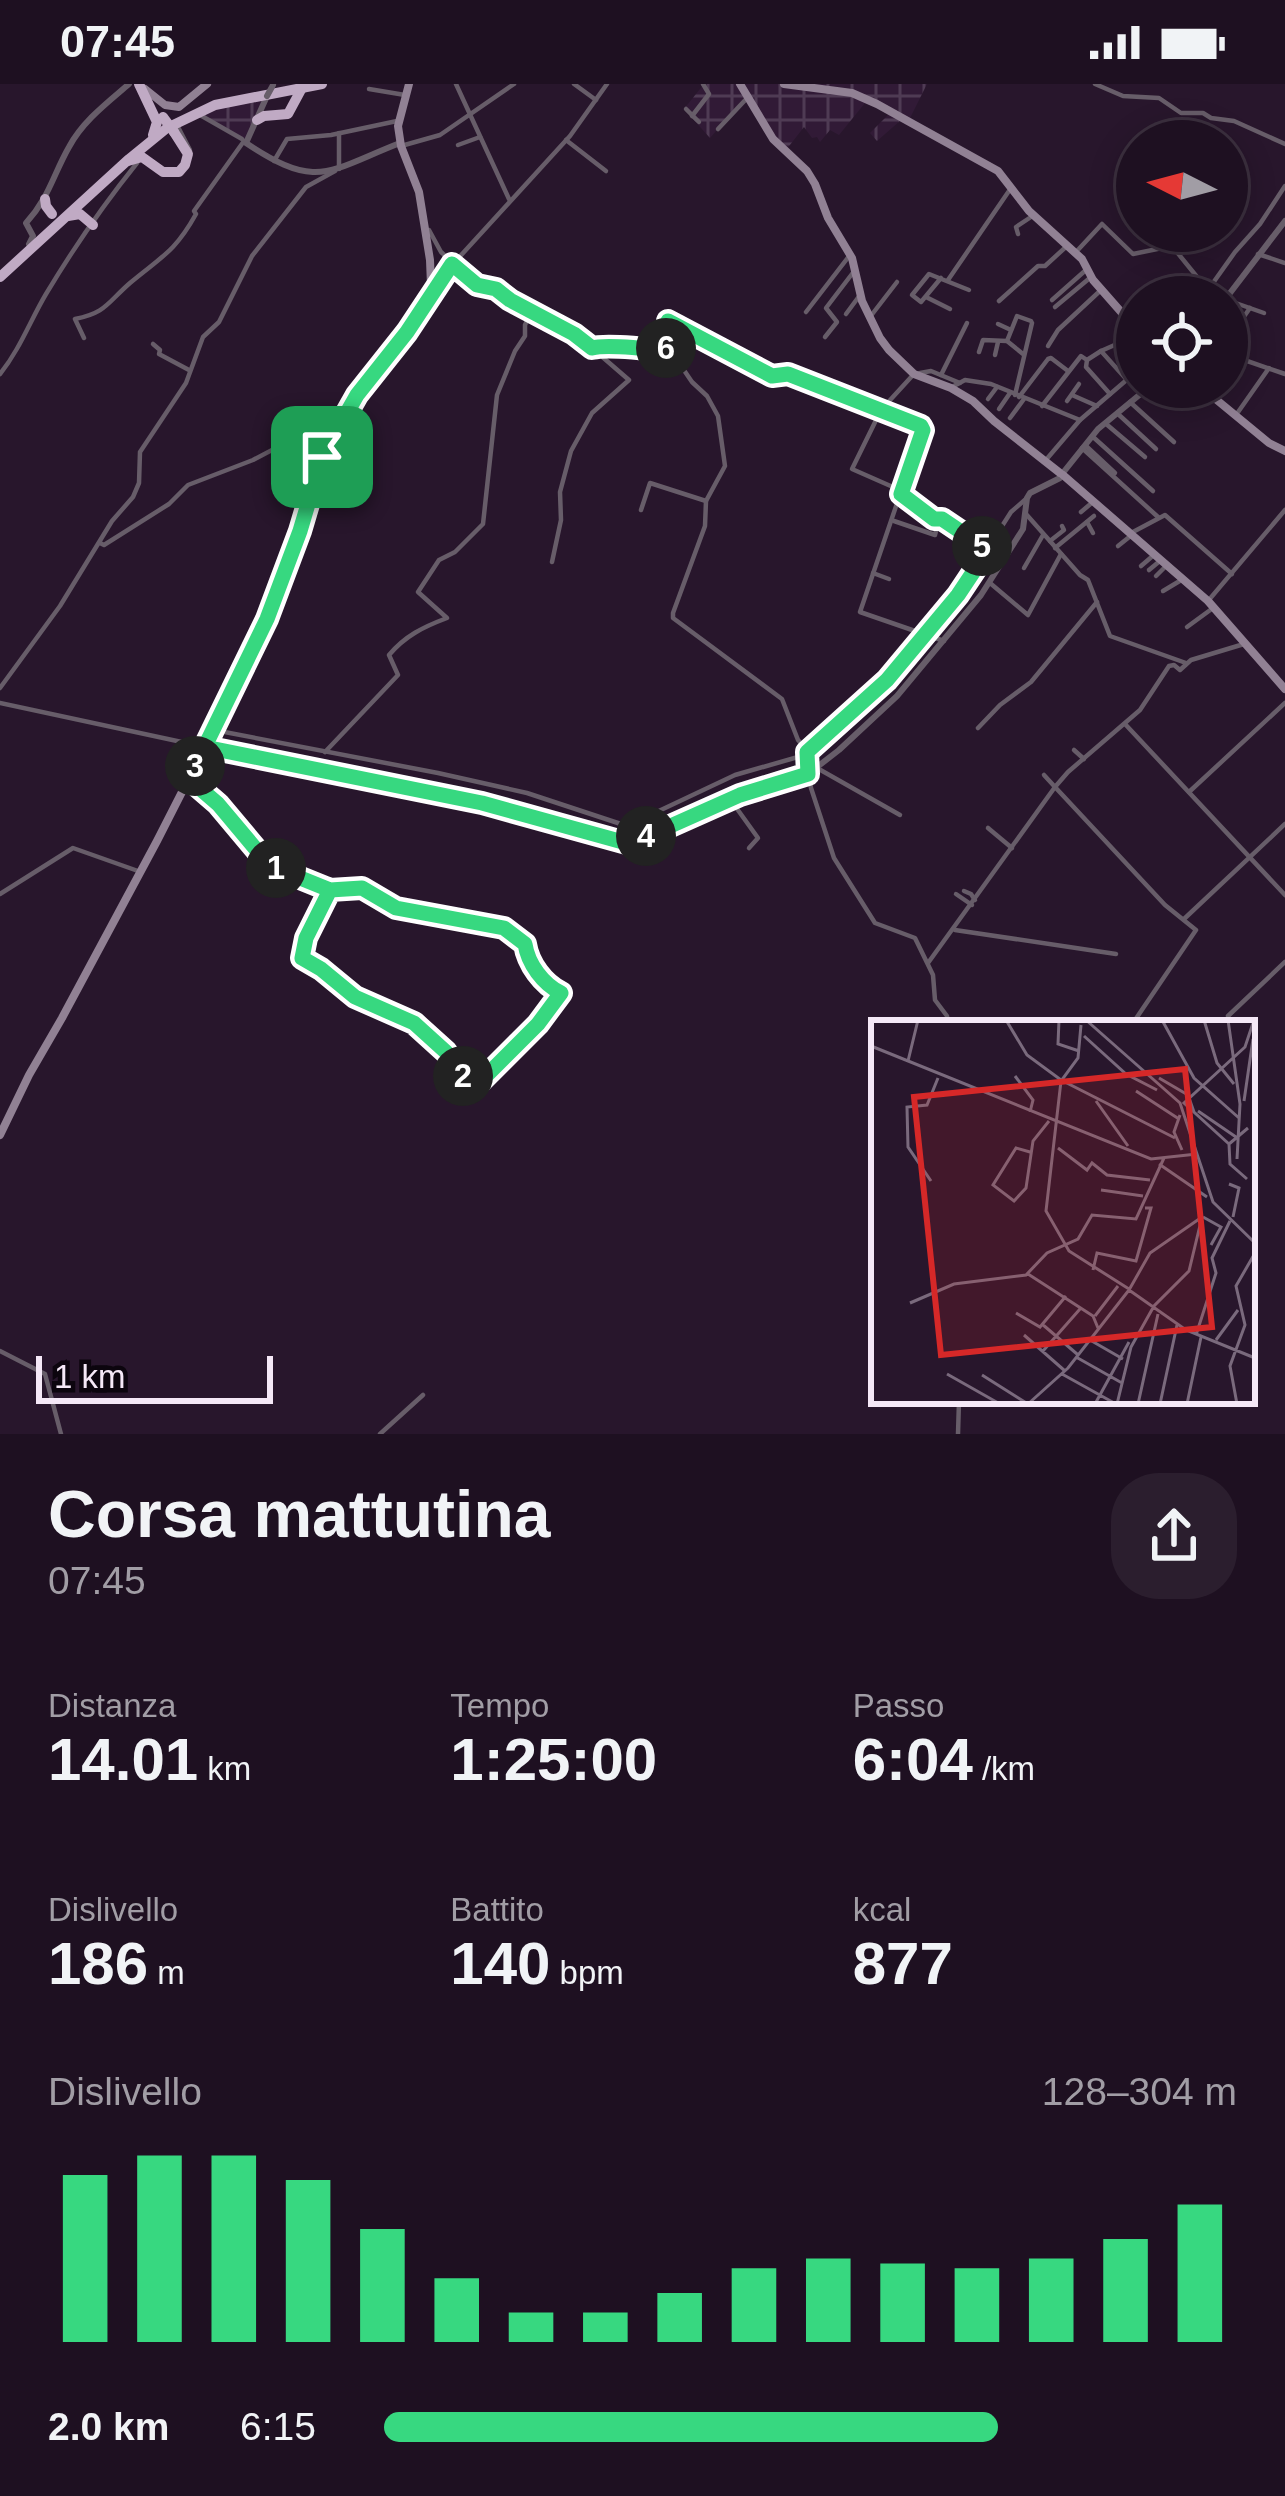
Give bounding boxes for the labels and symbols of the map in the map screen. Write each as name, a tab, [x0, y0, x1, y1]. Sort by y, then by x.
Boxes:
north arrow	[1116, 120, 1248, 252]
pin: 6	[636, 318, 696, 378]
pin	[271, 406, 373, 508]
pin: 5	[952, 516, 1012, 576]
pin: 3	[165, 736, 225, 796]
pin: 4	[616, 806, 676, 866]
pin: 1	[246, 838, 306, 898]
inset map	[871, 1020, 1255, 1404]
pin: 2	[433, 1046, 493, 1106]
scale bar	[36, 1350, 273, 1403]

